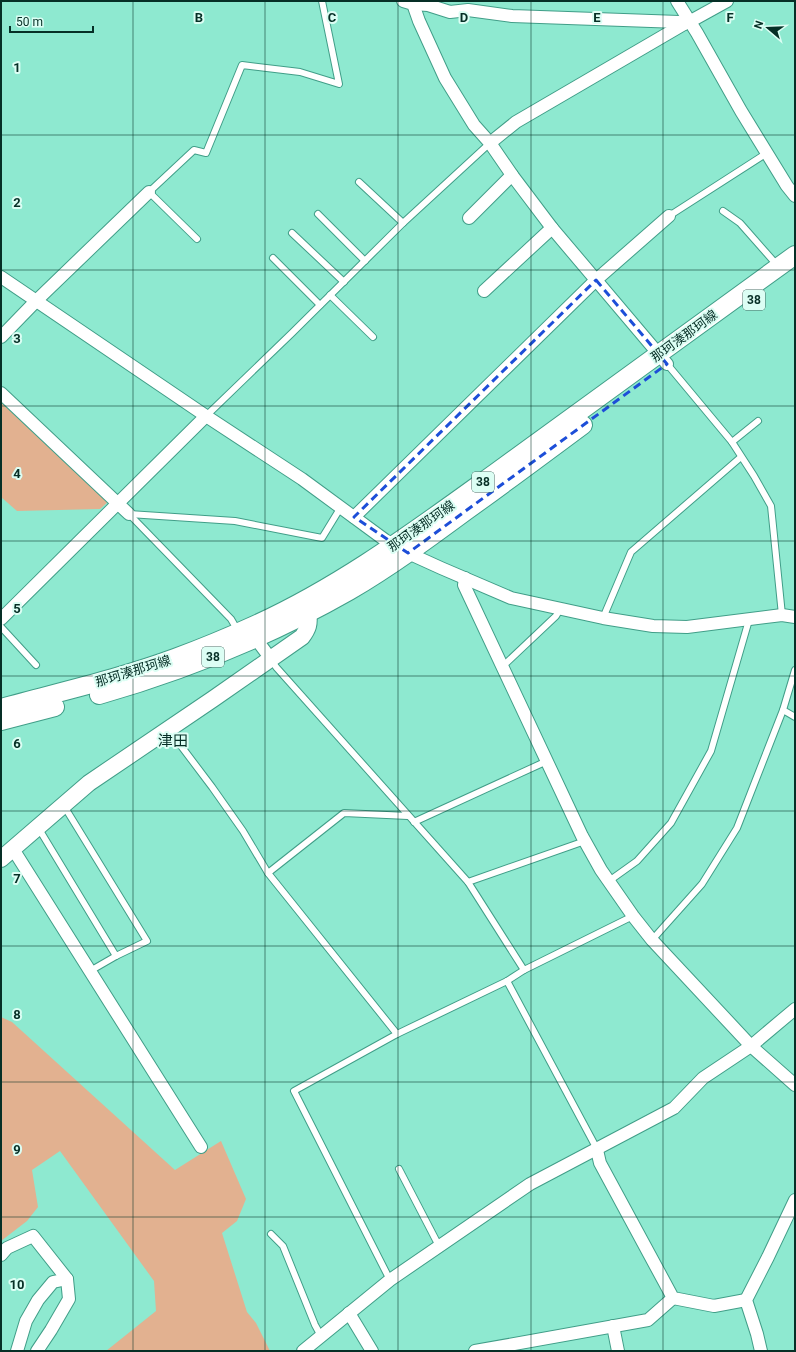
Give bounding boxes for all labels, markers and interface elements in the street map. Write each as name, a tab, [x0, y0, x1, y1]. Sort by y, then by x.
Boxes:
scale bar	[10, 8, 93, 34]
north arrow	[748, 8, 788, 48]
text: B	[195, 10, 203, 25]
text: C	[328, 10, 337, 25]
text: D	[460, 10, 468, 25]
text: E	[593, 10, 601, 25]
text: F	[726, 10, 734, 25]
text: 50 m	[16, 15, 43, 29]
text: N	[752, 19, 767, 31]
text: 1	[13, 60, 21, 75]
text: 2	[13, 195, 21, 210]
road number: 38	[743, 290, 765, 310]
street label: 那珂湊那珂線	[648, 307, 720, 365]
text: 3	[13, 331, 21, 346]
text: 4	[13, 466, 21, 481]
road number: 38	[472, 472, 494, 492]
street label: 那珂湊那珂線	[385, 497, 457, 555]
text: 5	[13, 601, 21, 616]
road number: 38	[202, 647, 224, 667]
street label: 那珂湊那珂線	[94, 652, 172, 690]
district label: 津田	[158, 732, 188, 750]
text: 6	[13, 736, 21, 751]
text: 7	[13, 871, 21, 886]
text: 8	[13, 1007, 21, 1022]
text: 9	[13, 1142, 21, 1157]
text: 10	[10, 1277, 24, 1292]

